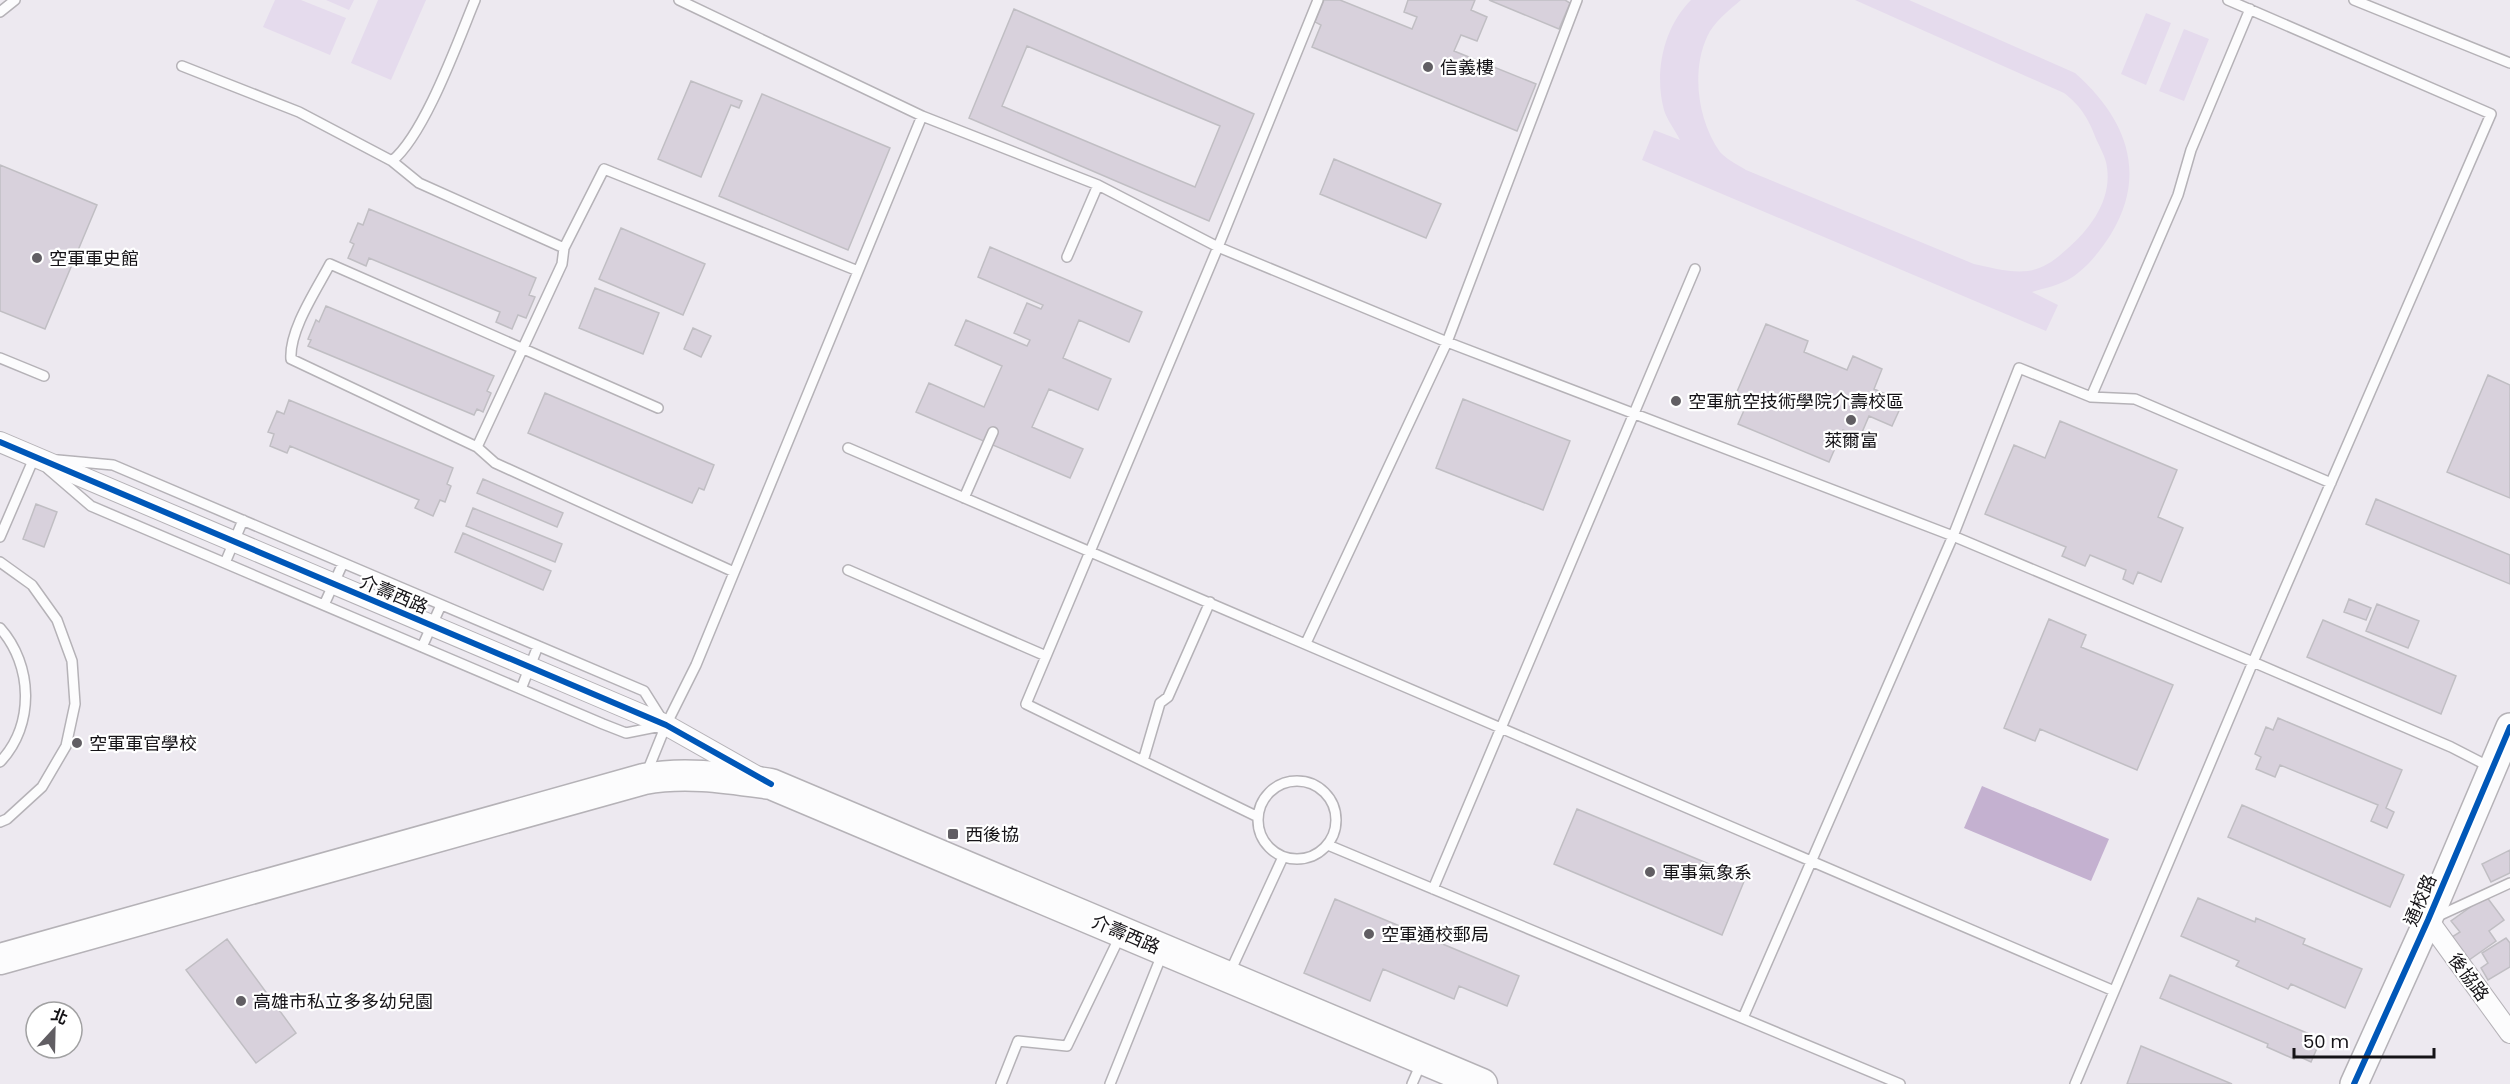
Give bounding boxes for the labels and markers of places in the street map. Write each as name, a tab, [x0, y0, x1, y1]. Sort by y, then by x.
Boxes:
place label: 信義樓	[1440, 55, 1494, 80]
marker: 信義樓	[1421, 60, 1435, 74]
place label: 空軍軍史館	[49, 246, 139, 271]
marker: 空軍軍史館	[30, 251, 44, 265]
place label: 空軍航空技術學院介壽校區	[1688, 389, 1904, 414]
marker: 空軍航空技術學院介壽校區	[1669, 394, 1683, 408]
marker: 萊爾富	[1844, 413, 1858, 427]
place label: 萊爾富	[1824, 428, 1878, 453]
place label: 空軍軍官學校	[89, 731, 197, 756]
marker: 空軍軍官學校	[70, 736, 84, 750]
place label: 西後協	[965, 822, 1019, 847]
marker: 西後協	[946, 827, 960, 841]
place label: 軍事氣象系	[1662, 860, 1752, 885]
marker: 軍事氣象系	[1643, 865, 1657, 879]
place label: 空軍通校郵局	[1381, 922, 1489, 947]
marker: 空軍通校郵局	[1362, 927, 1376, 941]
place label: 高雄市私立多多幼兒園	[253, 989, 433, 1014]
marker: 高雄市私立多多幼兒園	[234, 994, 248, 1008]

